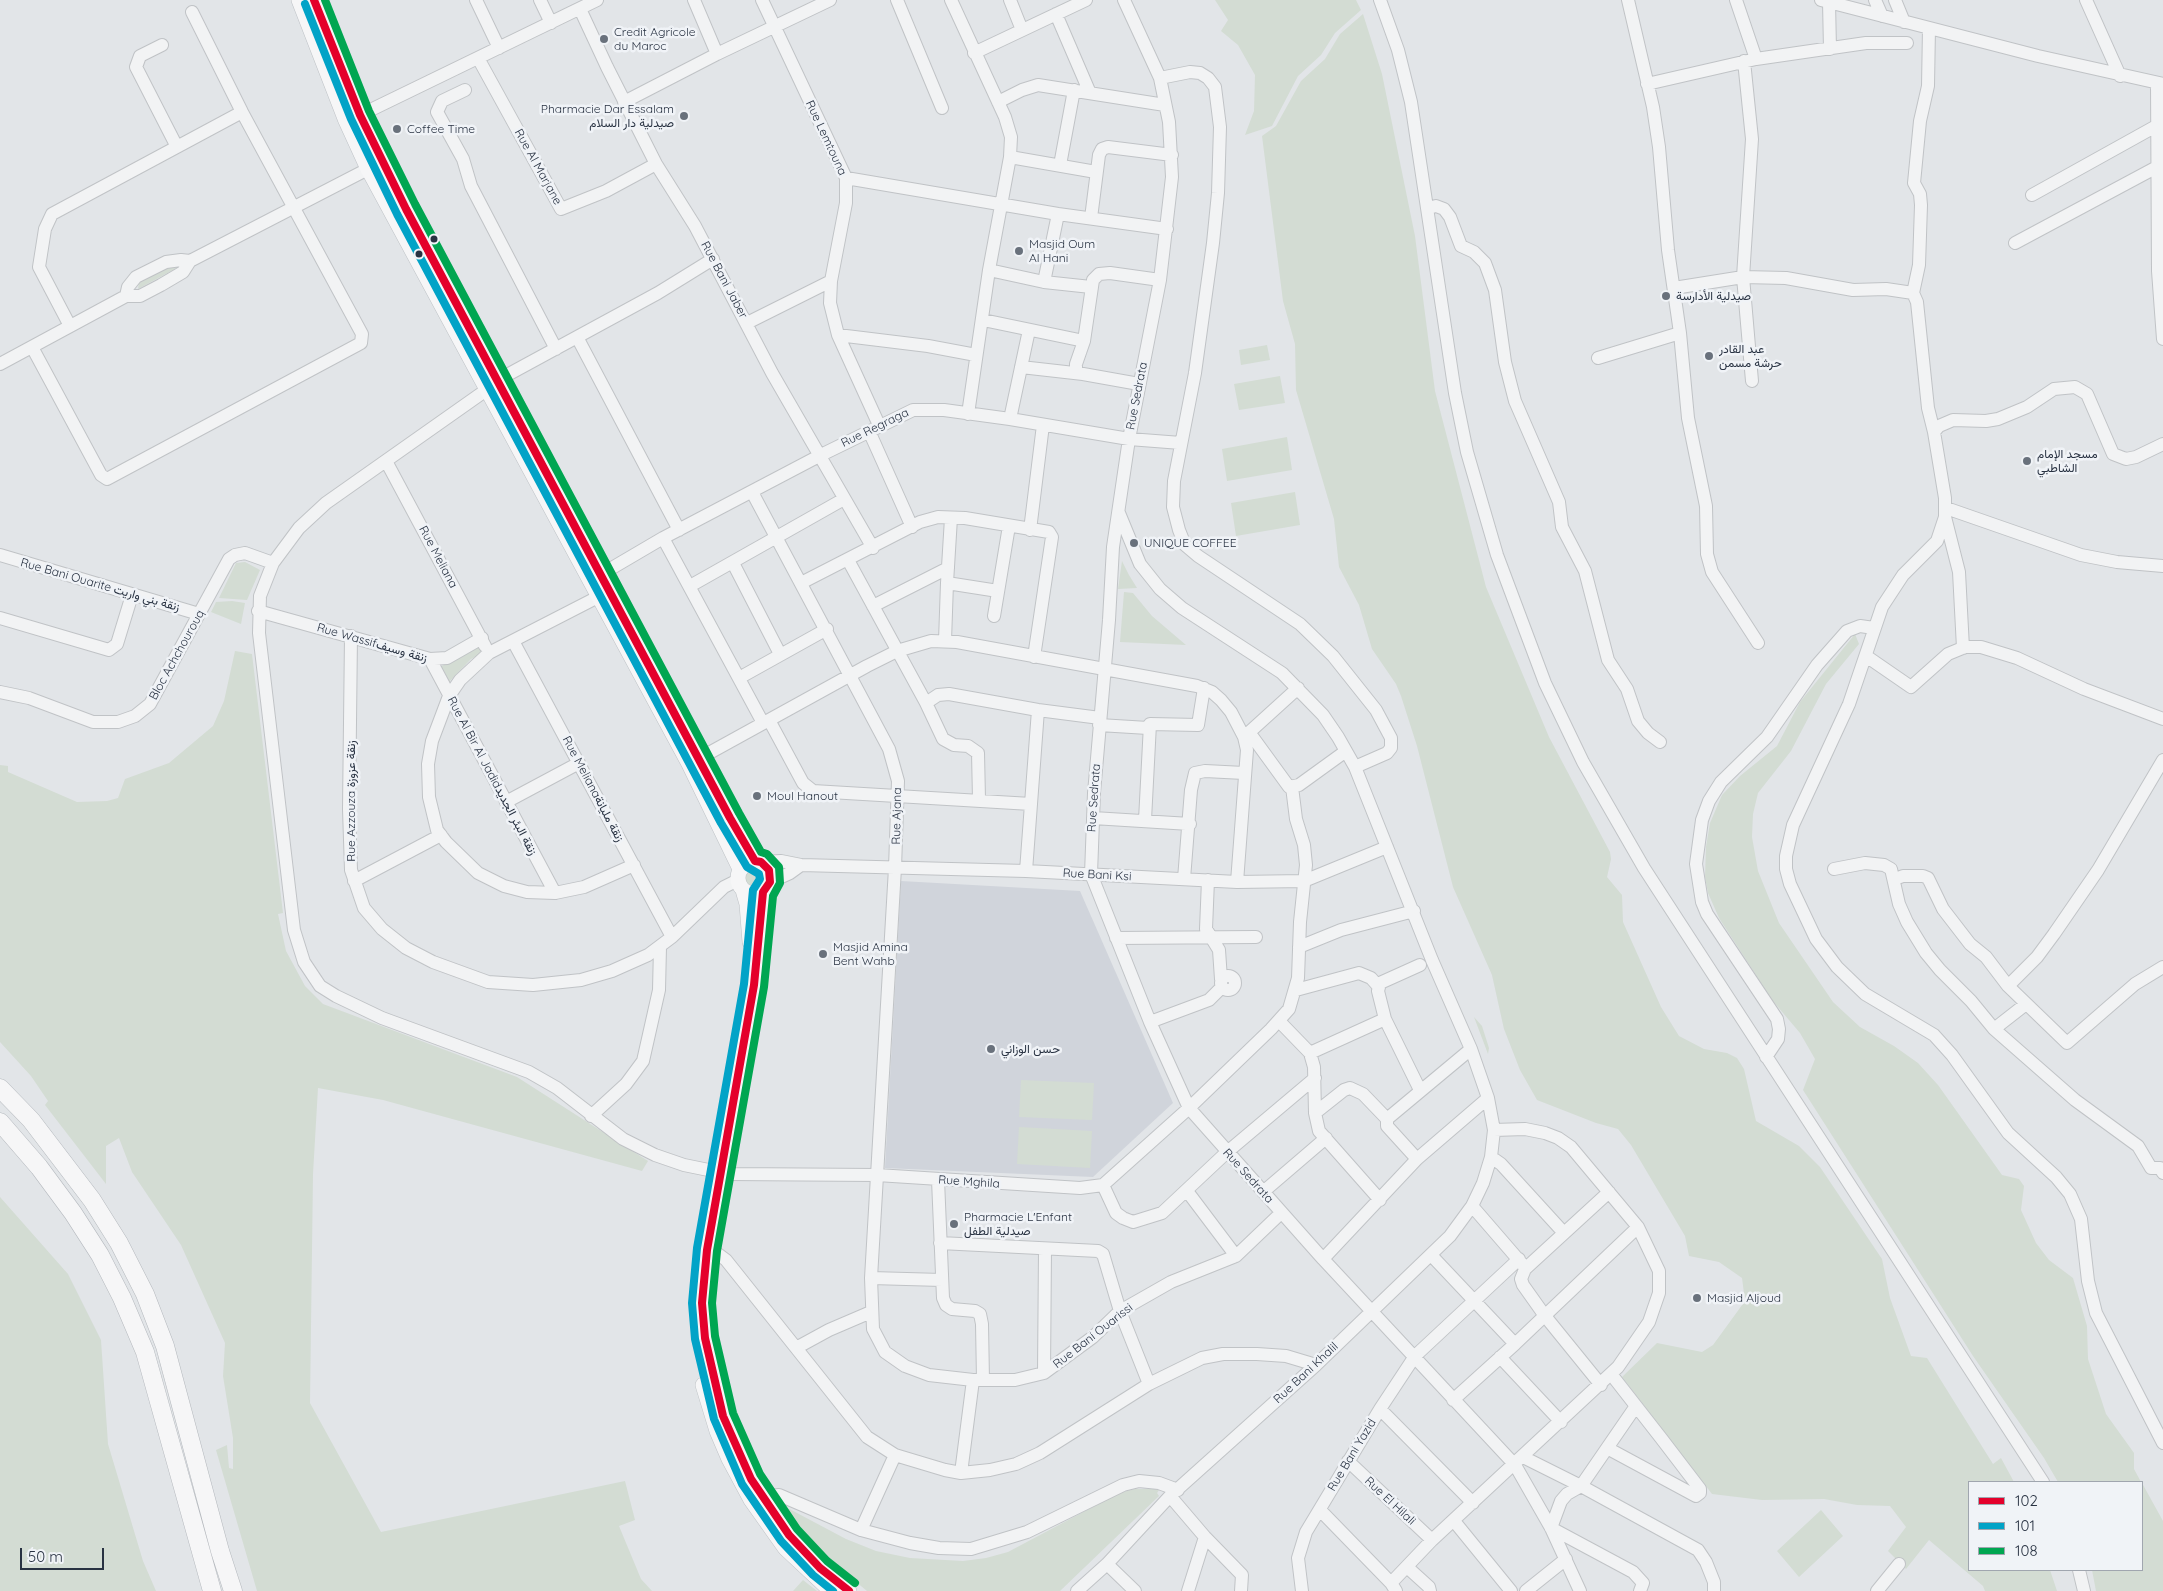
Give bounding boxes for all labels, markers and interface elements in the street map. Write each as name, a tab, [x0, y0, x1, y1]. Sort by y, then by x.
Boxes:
place label: Credit Agricole du Maroc	[614, 25, 695, 53]
marker: Credit Agricole du Maroc	[598, 33, 610, 45]
street label: Rue Lemtouna	[802, 98, 850, 178]
place label: Pharmacie Dar Essalam صيدلية دار السلام	[541, 102, 674, 130]
marker: Pharmacie Dar Essalam صيدلية دار السلام	[678, 110, 690, 122]
place label: Coffee Time	[407, 122, 475, 136]
marker: Coffee Time	[391, 123, 403, 135]
street label: Rue Al Marjane	[511, 127, 565, 207]
unlabelled marker	[429, 234, 439, 244]
place label: Masjid Oum Al Hani	[1029, 237, 1095, 265]
street label: Rue Bani Jaber	[698, 239, 750, 321]
marker: Masjid Oum Al Hani	[1013, 245, 1025, 257]
unlabelled marker	[414, 249, 424, 259]
place label: صيدلية الأدارسة	[1676, 289, 1751, 303]
marker: صيدلية الأدارسة	[1660, 290, 1672, 302]
place label: عبد القادر حرشة مسمن	[1719, 342, 1782, 370]
marker: عبد القادر حرشة مسمن	[1703, 350, 1715, 362]
street label: Rue Sedrata	[1123, 361, 1151, 431]
street label: Rue Regraga	[839, 405, 911, 451]
place label: مسجد الإمام الشاطبي	[2037, 447, 2098, 475]
marker: مسجد الإمام الشاطبي	[2021, 455, 2033, 467]
street label: Rue Meliana	[416, 523, 460, 591]
place label: UNIQUE COFFEE	[1144, 536, 1236, 550]
marker: UNIQUE COFFEE	[1128, 537, 1140, 549]
street label: Rue Bani Ouarite زنقة بني واريت	[19, 555, 181, 615]
street label: Bloc Achchourouq	[146, 607, 208, 703]
street label: Rue Wassifزنقة وسيف	[315, 620, 429, 666]
street label: Rue Al Bir Al Jadidزنقة البئر الجديد	[444, 694, 540, 858]
street label: Rue Melianaزنقة مليانة	[559, 734, 627, 844]
street label: Rue Azzouza زنقة عزوزة	[344, 740, 358, 862]
street label: Rue Sedrata	[1084, 763, 1104, 833]
street label: Rue Ajana	[889, 787, 905, 845]
place label: Moul Hanout	[767, 789, 838, 803]
marker: Moul Hanout	[751, 790, 763, 802]
street label: Rue Bani Ksi	[1062, 866, 1132, 884]
place label: Masjid Amina Bent Wahb	[833, 940, 908, 968]
marker: Masjid Amina Bent Wahb	[817, 948, 829, 960]
place label: حسن الوزاني	[1001, 1042, 1060, 1056]
marker: حسن الوزاني	[985, 1043, 997, 1055]
street label: Rue Sedrata	[1220, 1146, 1276, 1206]
street label: Rue Mghila	[938, 1173, 1000, 1191]
place label: Pharmacie L'Enfant صيدلية الطفل	[964, 1210, 1072, 1238]
marker: Pharmacie L'Enfant صيدلية الطفل	[948, 1218, 960, 1230]
place label: Masjid Aljoud	[1707, 1291, 1781, 1305]
marker: Masjid Aljoud	[1691, 1292, 1703, 1304]
street label: Rue Bani Ouarissi	[1050, 1300, 1136, 1372]
street label: Rue Bani Khalil	[1271, 1339, 1341, 1407]
street label: Rue Bani Yazid	[1325, 1416, 1379, 1494]
street label: Rue El Hilali	[1362, 1474, 1418, 1528]
legend	[1968, 1481, 2143, 1571]
text: 102	[2015, 1491, 2038, 1510]
text: 101	[2015, 1516, 2035, 1535]
scale bar	[22, 1538, 106, 1570]
text: 108	[2015, 1541, 2038, 1560]
text: 50 m	[28, 1547, 63, 1566]

